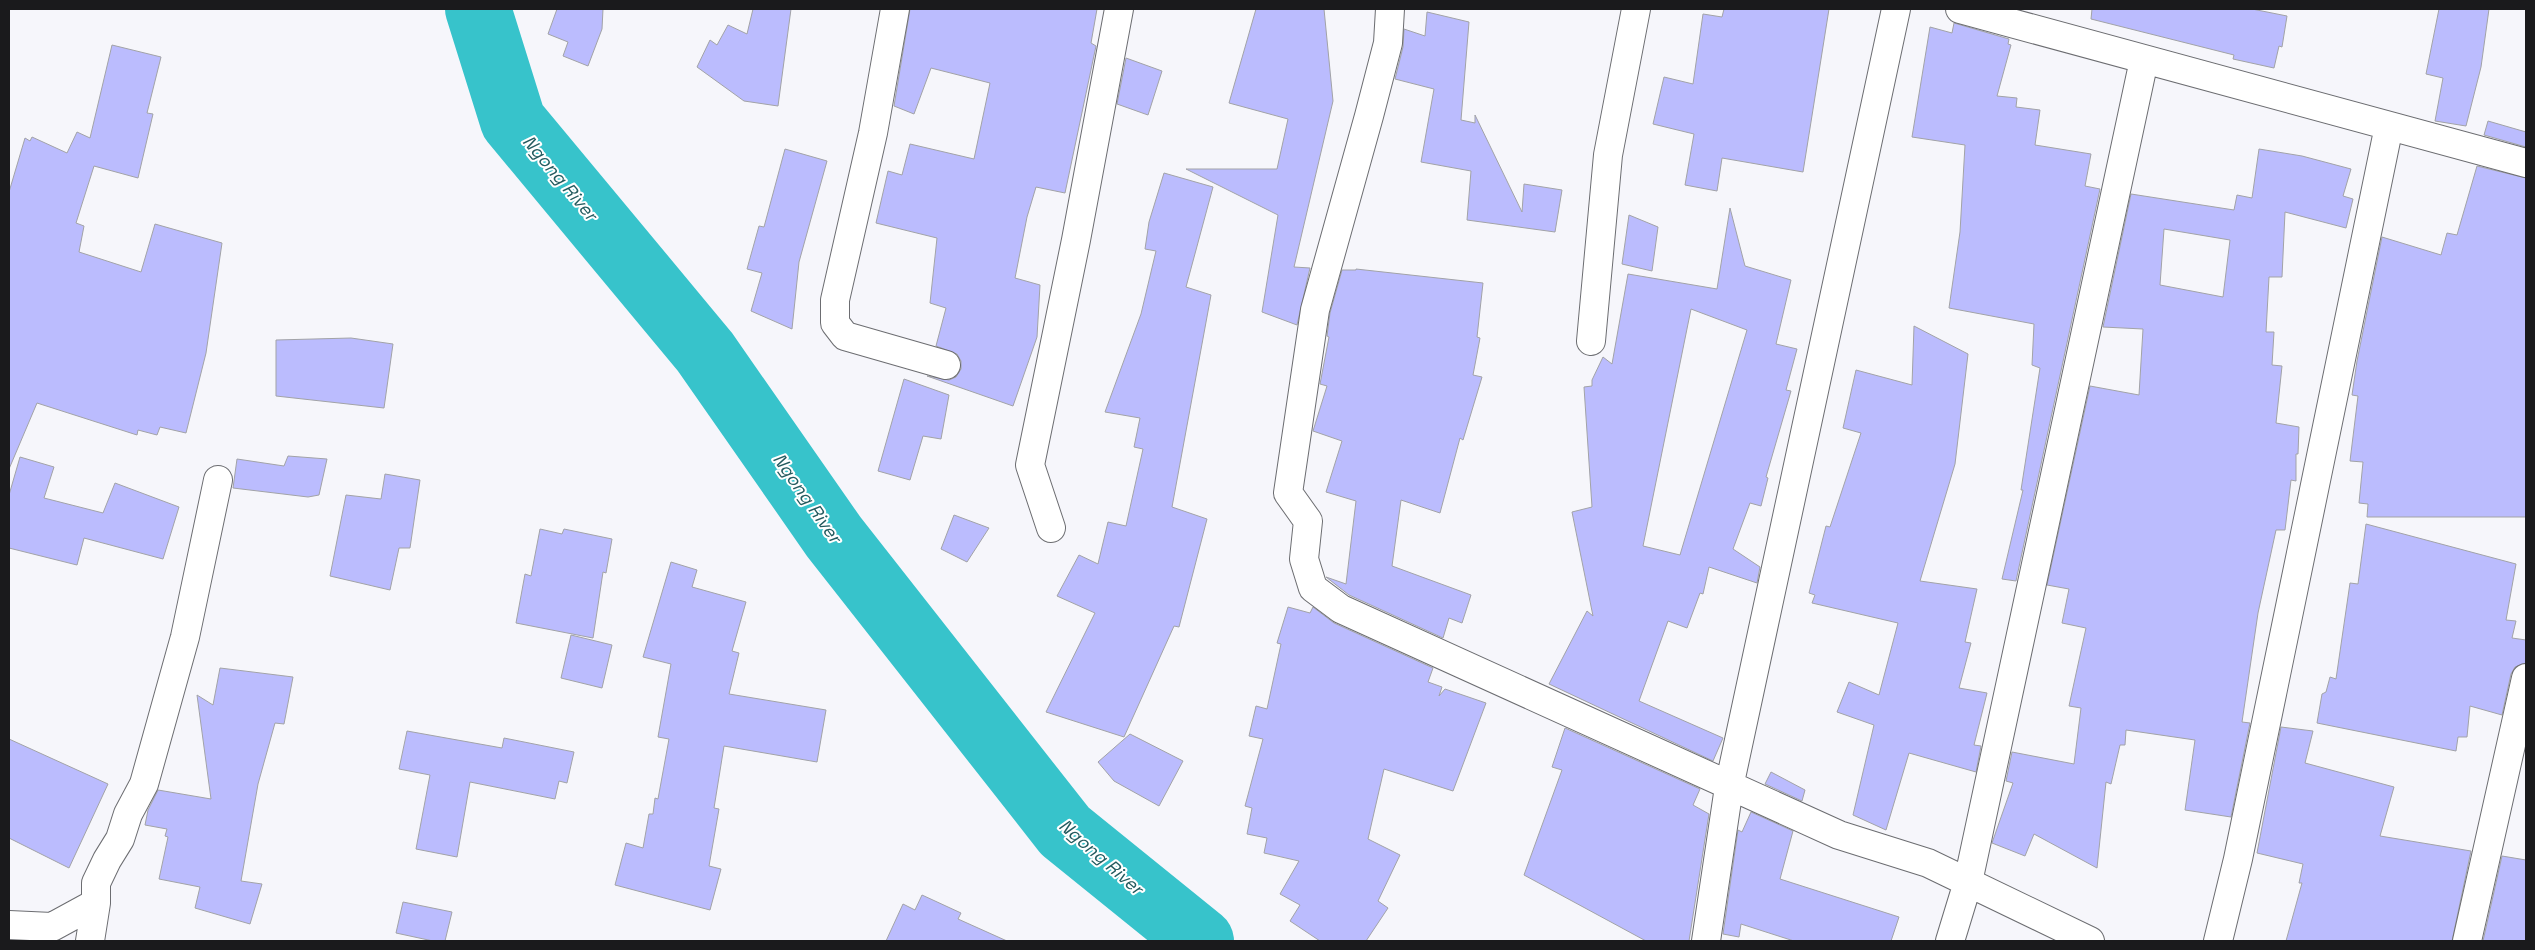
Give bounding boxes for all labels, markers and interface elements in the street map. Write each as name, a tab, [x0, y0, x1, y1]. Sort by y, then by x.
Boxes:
water label: Ngong River	[518, 130, 604, 227]
water label: Ngong River	[768, 448, 848, 549]
water label: Ngong River	[1054, 814, 1150, 901]

